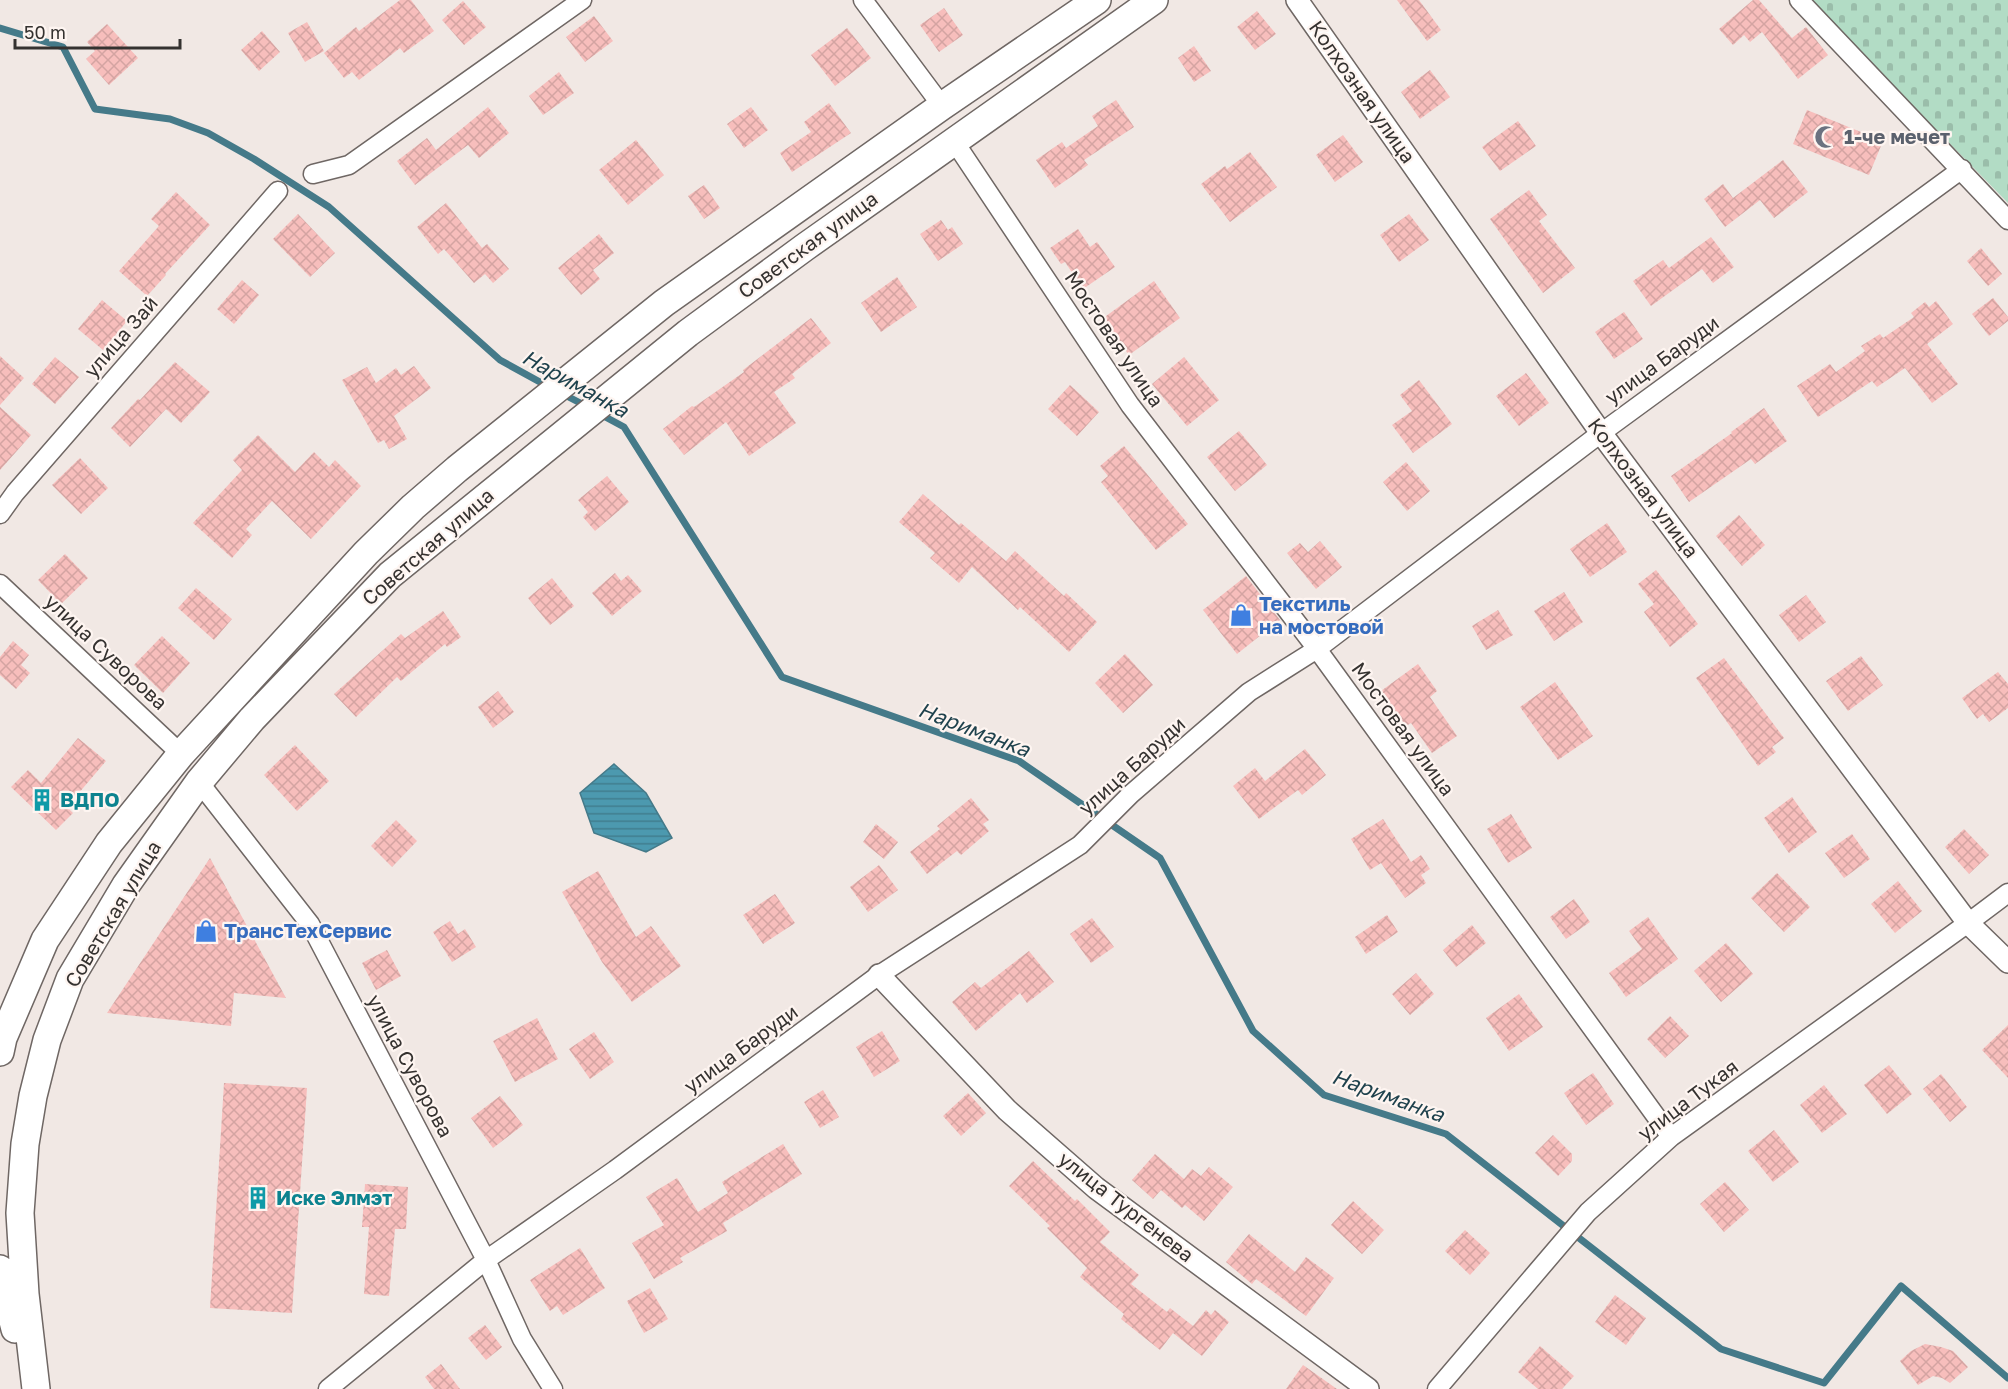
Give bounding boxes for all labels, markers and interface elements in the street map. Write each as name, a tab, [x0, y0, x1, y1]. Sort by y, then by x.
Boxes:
scale bar	[15, 12, 180, 50]
street label: Колхозная улица	[1305, 15, 1421, 167]
text: 50 m	[24, 21, 66, 43]
mosque icon: 1-че мечет	[1813, 124, 1839, 150]
place label: 1-че мечет	[1844, 124, 1950, 148]
street label: Советская улица	[733, 186, 882, 303]
street label: Мостовая улица	[1060, 266, 1169, 411]
street label: улица Зай	[78, 291, 162, 382]
street label: улица Баруди	[1600, 310, 1723, 409]
water label: Нариманка	[518, 343, 634, 423]
street label: Колхозная улица	[1583, 413, 1704, 562]
street label: Советская улица	[357, 483, 498, 610]
street label: улица Суворова	[40, 588, 173, 714]
place label: Текстиль на мостовой	[1259, 591, 1384, 638]
shop icon: Текстиль на мостовой	[1228, 602, 1254, 628]
street label: Мостовая улица	[1347, 657, 1460, 800]
water label: Нариманка	[915, 696, 1035, 763]
street label: улица Баруди	[1073, 711, 1190, 819]
building icon: ВДПО	[29, 787, 55, 813]
place label: ВДПО	[60, 787, 120, 811]
street label: Советская улица	[59, 836, 165, 991]
shop icon: ТрансТехСервис	[193, 918, 219, 944]
place label: ТрансТехСервис	[224, 918, 392, 942]
street label: улица Суворова	[363, 990, 459, 1141]
street label: улица Баруди	[679, 999, 802, 1098]
street label: улица Тукая	[1632, 1054, 1742, 1145]
water label: Нариманка	[1329, 1063, 1449, 1128]
street label: улица Тургенева	[1054, 1146, 1199, 1266]
building icon: Иске Элмэт	[245, 1185, 271, 1211]
place label: Иске Элмэт	[276, 1185, 392, 1209]

